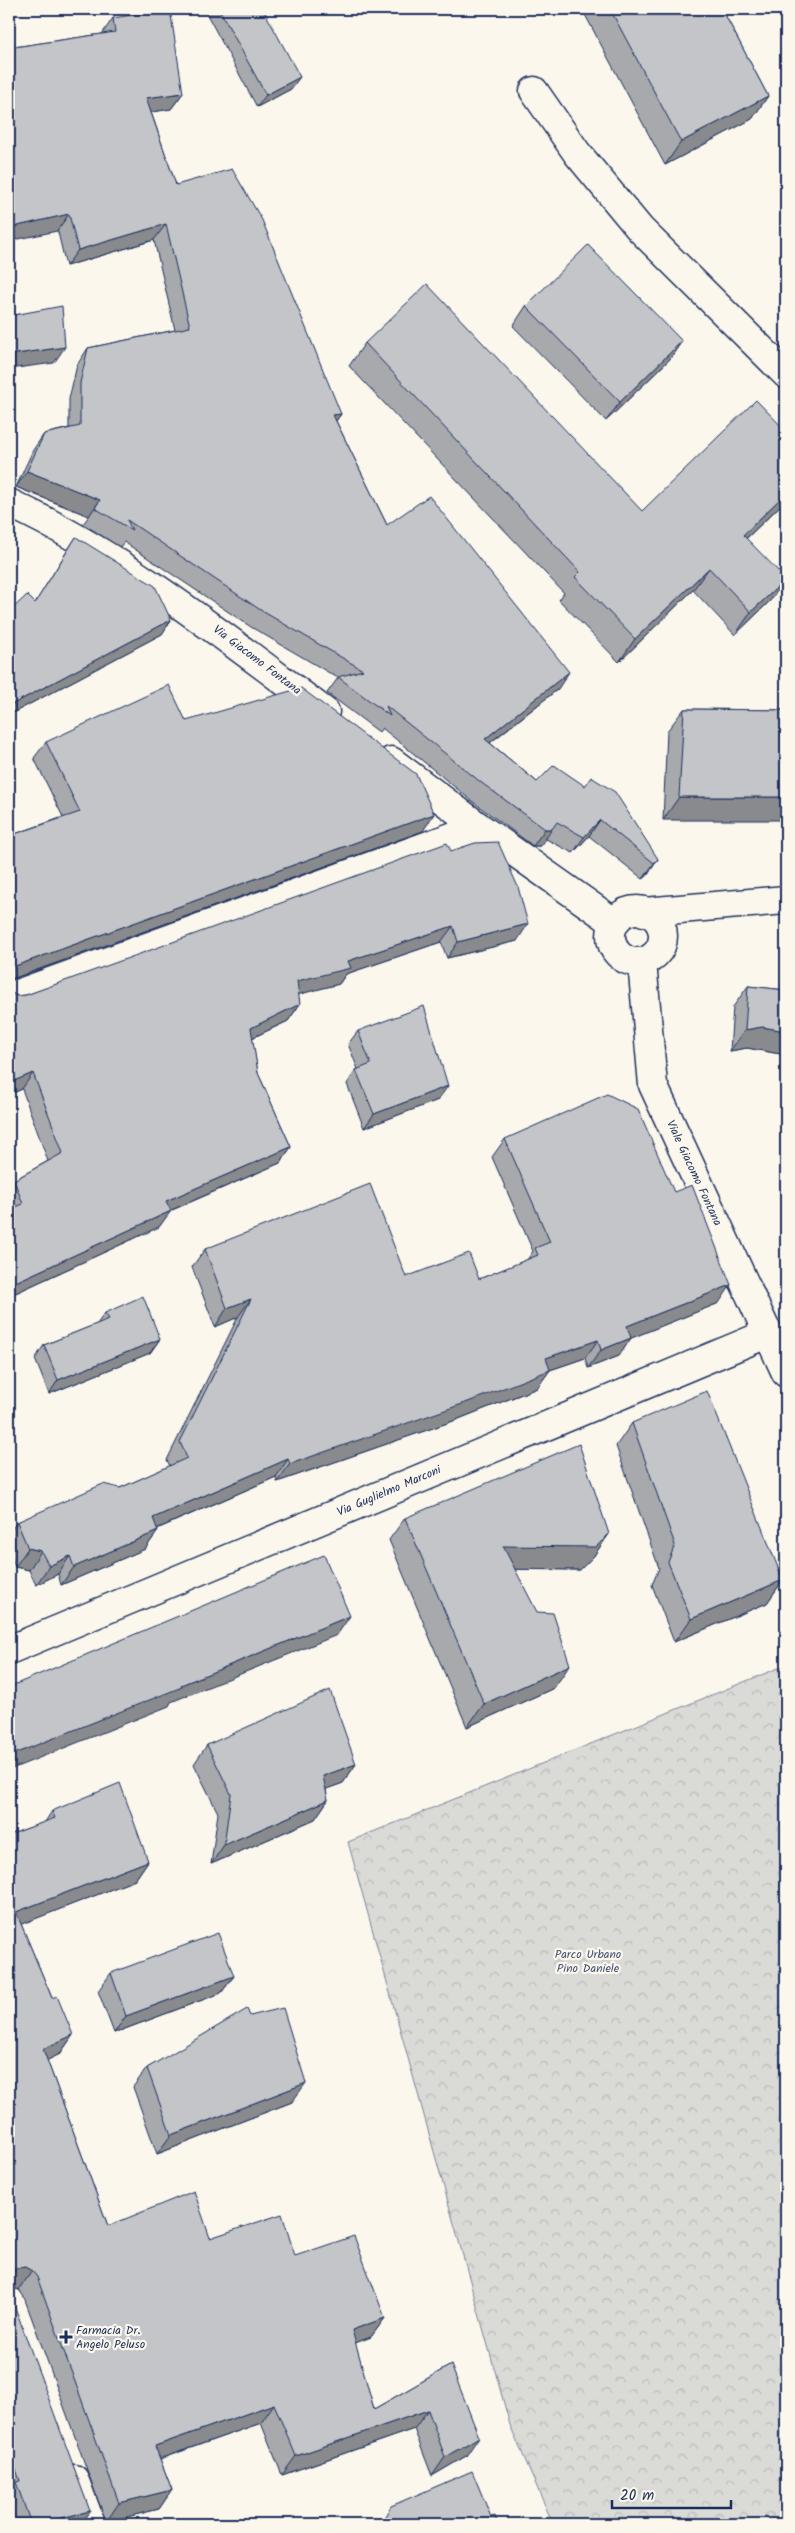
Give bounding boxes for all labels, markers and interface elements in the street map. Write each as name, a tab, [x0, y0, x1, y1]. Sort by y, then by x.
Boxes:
street label: Via Giacomo Fontana	[209, 620, 306, 700]
street label: Viale Giacomo Fontana	[661, 1117, 727, 1229]
street label: Via Guglielmo Marconi	[334, 1460, 445, 1522]
park label: Parco Urbano Pino Daniele	[555, 1945, 621, 1978]
place label: Farmacia Dr. Angelo Peluso	[76, 2321, 145, 2354]
marker: Farmacia Dr. Angelo Peluso	[60, 2331, 72, 2343]
scale bar	[612, 2478, 731, 2510]
text: 20 m	[620, 2484, 654, 2508]

